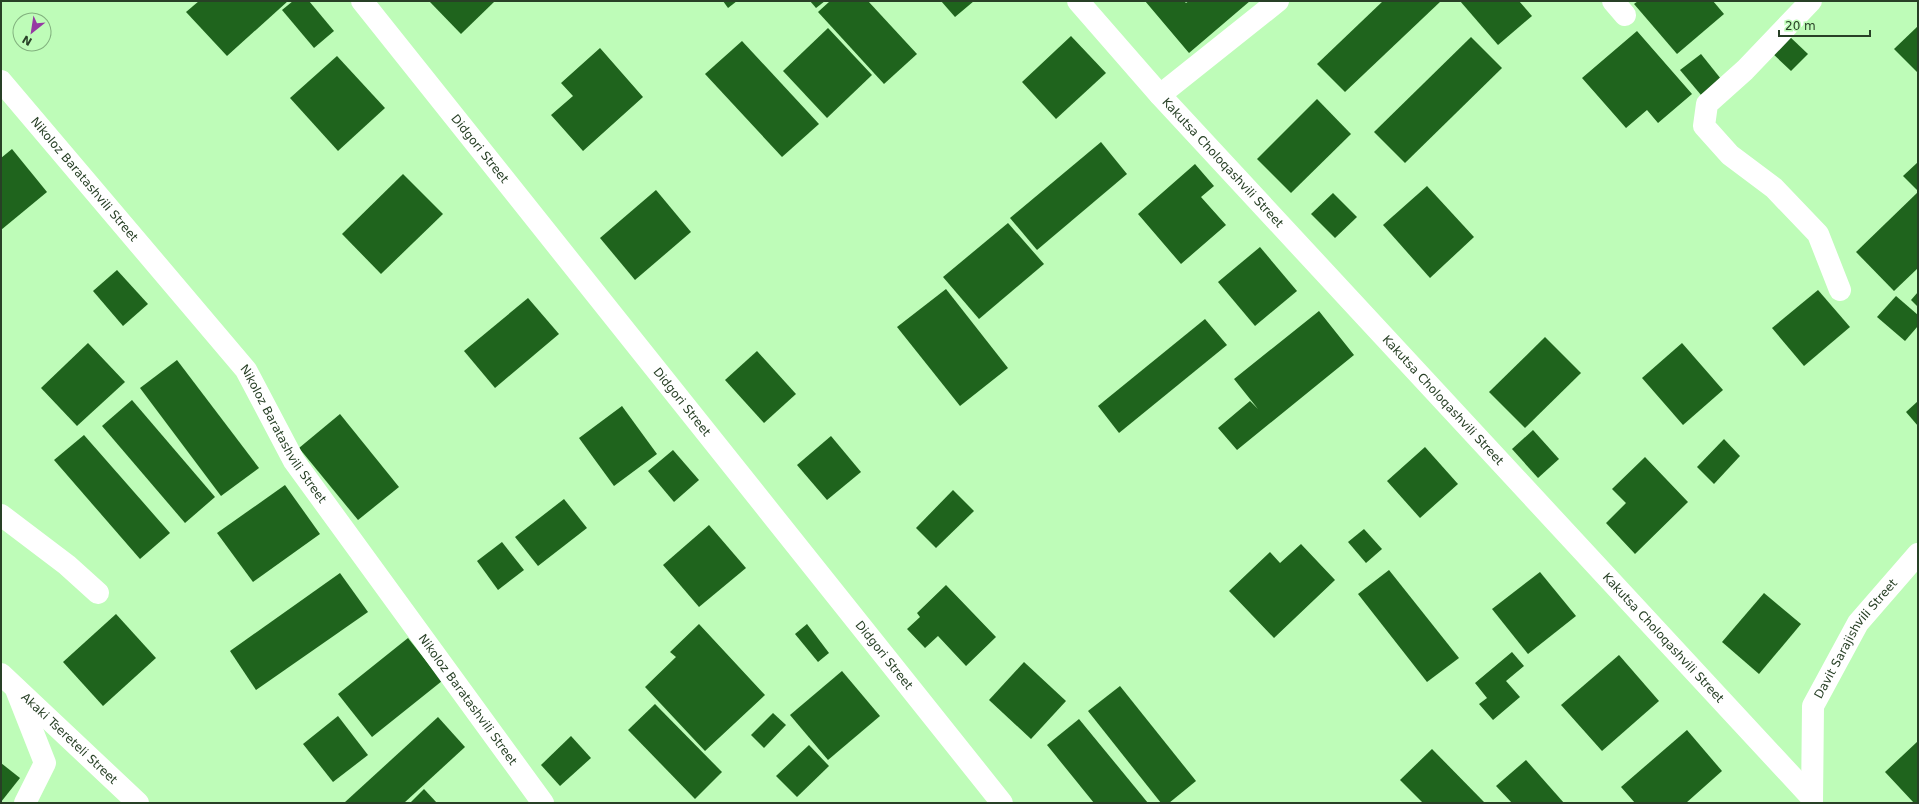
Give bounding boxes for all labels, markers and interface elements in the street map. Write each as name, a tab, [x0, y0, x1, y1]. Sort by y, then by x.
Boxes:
north arrow	[12, 12, 52, 52]
scale bar	[1779, 12, 1870, 38]
text: 20 m	[1785, 19, 1816, 33]
text: N	[20, 32, 34, 48]
street label: Kakutsa Choloqashvili Street	[1159, 95, 1286, 231]
street label: Didgori Street	[448, 112, 512, 186]
street label: Nikoloz Baratashvili Street	[28, 114, 141, 245]
street label: Kakutsa Choloqashvili Street	[1380, 332, 1507, 468]
street label: Nikoloz Baratashvili Street	[237, 362, 330, 506]
street label: Didgori Street	[650, 365, 714, 439]
street label: Kakutsa Choloqashvili Street	[1600, 570, 1727, 706]
street label: Davit Sarajishvili Street	[1811, 576, 1900, 701]
street label: Didgori Street	[852, 618, 916, 693]
street label: Nikoloz Baratashvili Street	[416, 632, 520, 768]
street label: Akaki Tsereteli Street	[19, 690, 121, 787]

